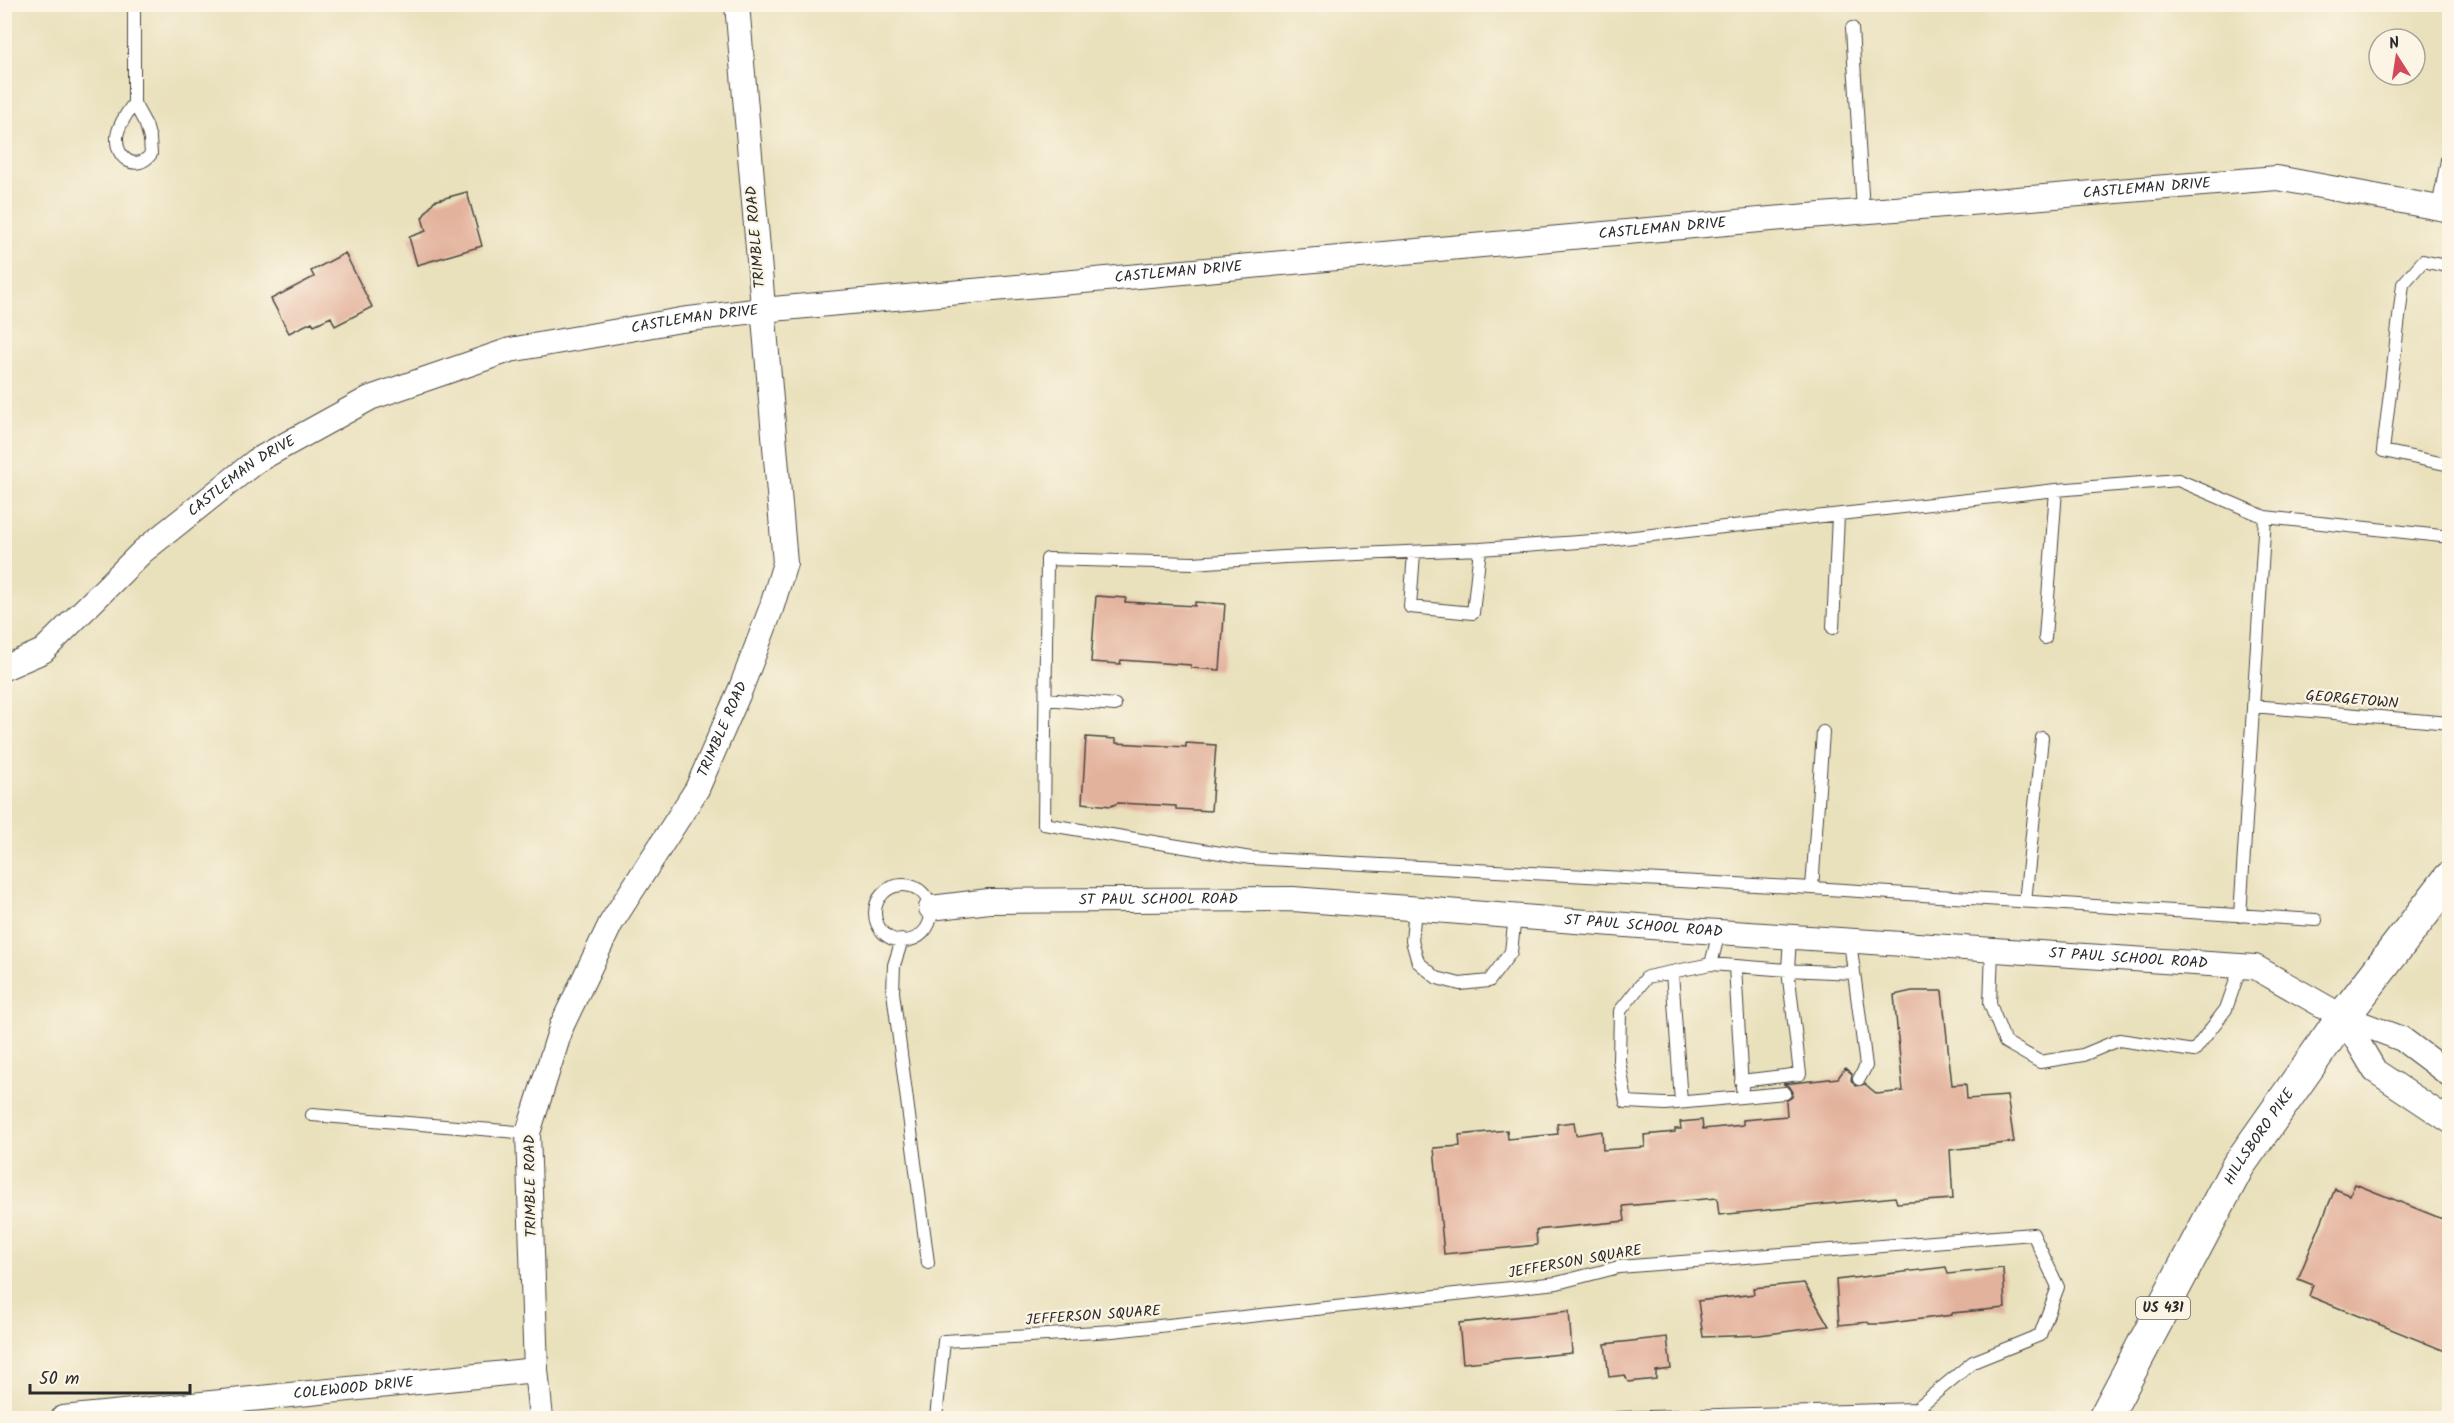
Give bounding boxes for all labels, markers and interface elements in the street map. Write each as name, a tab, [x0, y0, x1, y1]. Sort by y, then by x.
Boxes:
north arrow	[2367, 27, 2427, 87]
text: N	[2387, 31, 2402, 57]
street label: CASTLEMAN DRIVE	[2082, 171, 2213, 206]
street label: TRIMBLE ROAD	[740, 185, 772, 289]
street label: CASTLEMAN DRIVE	[1598, 211, 1729, 246]
street label: CASTLEMAN DRIVE	[1114, 255, 1245, 290]
street label: CASTLEMAN DRIVE	[629, 298, 761, 341]
street label: CASTLEMAN DRIVE	[182, 429, 301, 523]
street label: TRIMBLE ROAD	[691, 678, 755, 781]
street label: GEORGETOWN	[2305, 684, 2399, 716]
street label: ST PAUL SCHOOL ROAD	[1079, 887, 1238, 912]
street label: ST PAUL SCHOOL ROAD	[1563, 908, 1724, 944]
street label: ST PAUL SCHOOL ROAD	[2048, 942, 2209, 976]
street label: HILLSBORO PIKE	[2218, 1083, 2302, 1189]
street label: TRIMBLE ROAD	[518, 1134, 544, 1237]
street label: JEFFERSON SQUARE	[1506, 1238, 1645, 1286]
road number: US 431	[2136, 1297, 2190, 1319]
street label: JEFFERSON SQUARE	[1025, 1299, 1163, 1333]
scale bar	[30, 1357, 190, 1395]
text: 50 m	[39, 1365, 79, 1394]
street label: COLEWOOD DRIVE	[292, 1370, 416, 1407]

